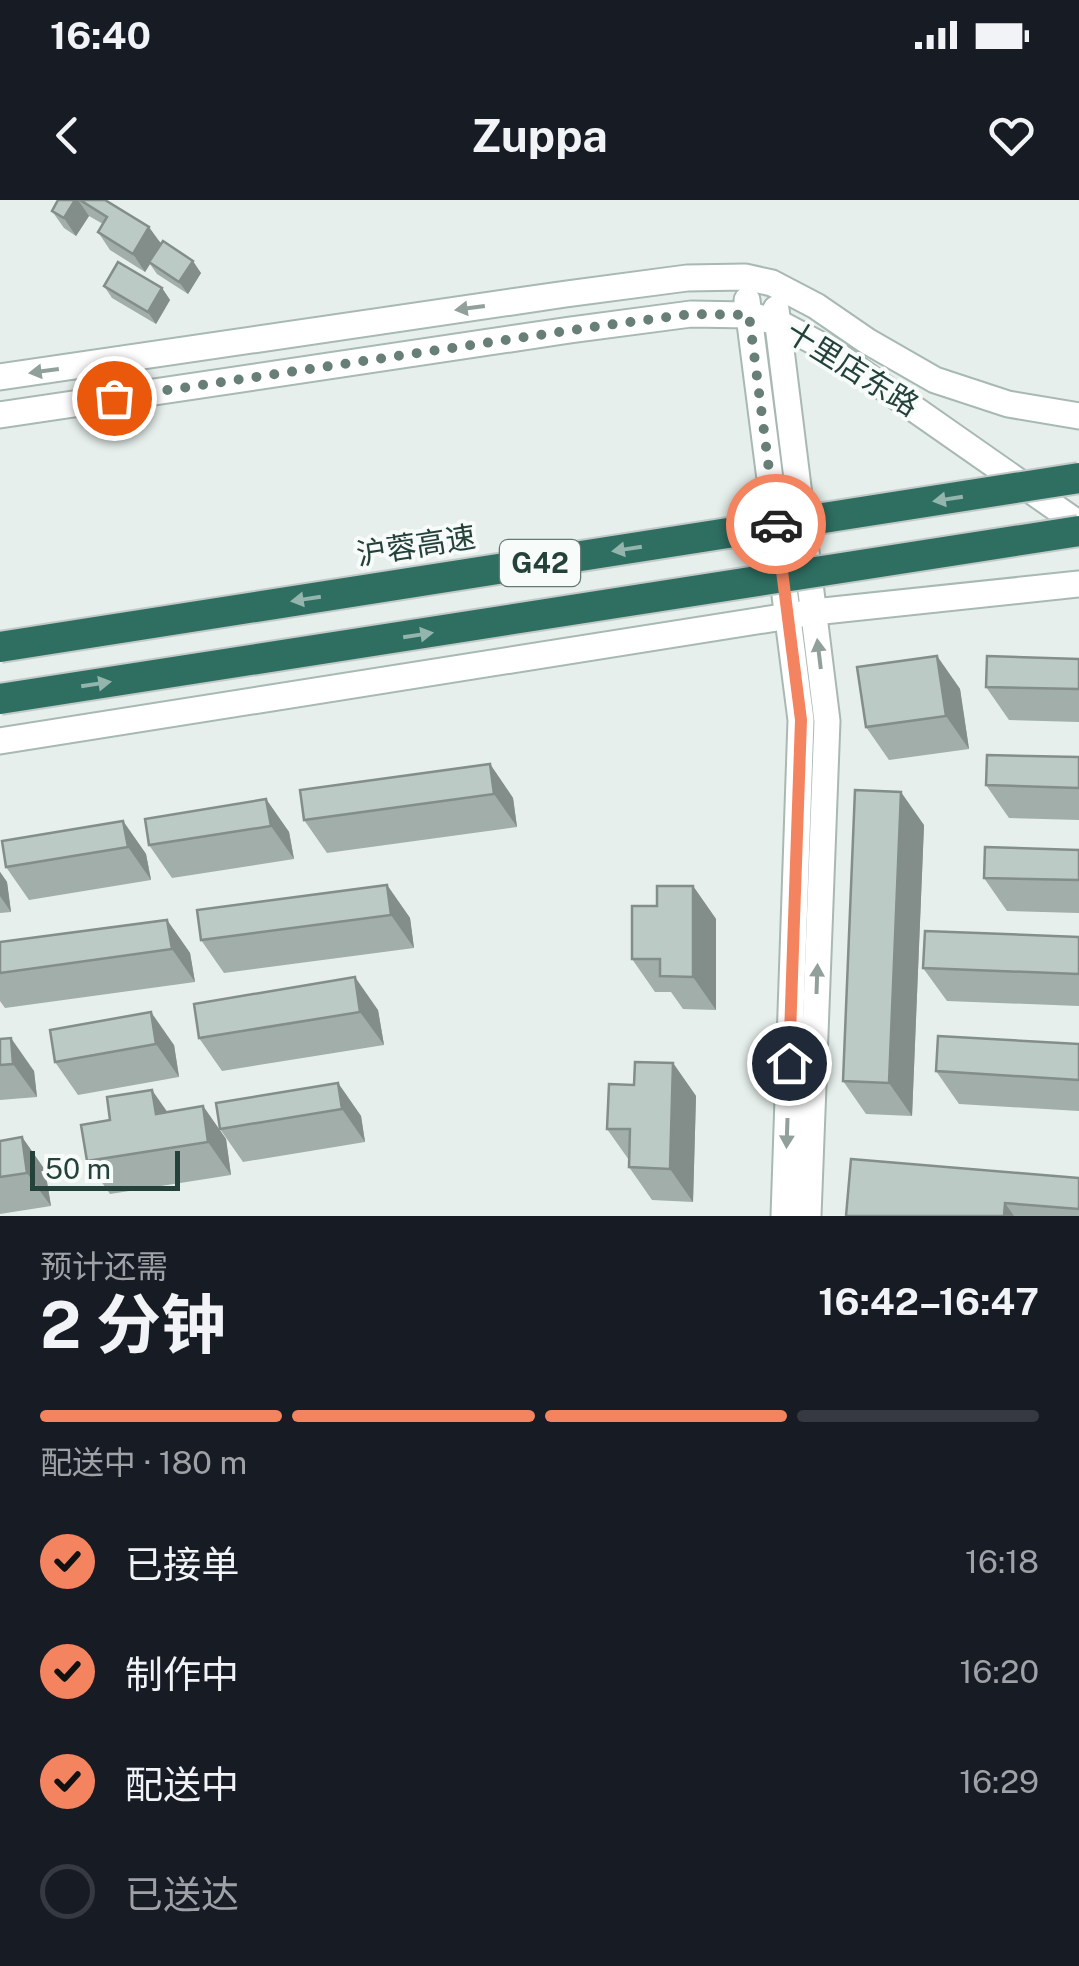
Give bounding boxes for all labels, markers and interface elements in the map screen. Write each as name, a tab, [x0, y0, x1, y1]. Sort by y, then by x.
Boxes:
text: 16:40	[50, 13, 151, 58]
icon: back	[40, 108, 95, 163]
icon: heart	[984, 108, 1039, 163]
text: Zuppa	[471, 109, 608, 162]
one-way arrow	[453, 300, 485, 316]
street label: 十里店东路	[779, 313, 926, 423]
pin	[72, 356, 157, 441]
one-way arrow	[28, 363, 60, 379]
icon: bag	[87, 371, 142, 426]
courier	[726, 474, 826, 574]
one-way arrow	[932, 492, 963, 507]
icon: car	[749, 497, 804, 552]
street label: 沪蓉高速	[354, 518, 478, 572]
road number: G42	[500, 540, 580, 586]
one-way arrow	[611, 542, 642, 557]
one-way arrow	[290, 592, 321, 607]
one-way arrow	[402, 626, 434, 642]
one-way arrow	[811, 638, 827, 670]
one-way arrow	[81, 676, 113, 692]
one-way arrow	[809, 962, 825, 994]
pin	[747, 1021, 832, 1106]
icon: home	[762, 1036, 817, 1091]
one-way arrow	[778, 1117, 794, 1149]
scale bar	[30, 1146, 180, 1190]
text: 50 m	[45, 1152, 111, 1185]
text: 预计还需	[40, 1248, 168, 1285]
text: 16:42–16:47	[818, 1279, 1039, 1324]
text: 2 分钟	[40, 1286, 226, 1363]
text: 配送中 · 180 m	[40, 1444, 247, 1481]
icon: check	[40, 1534, 95, 1589]
text: 已接单	[125, 1542, 239, 1587]
text: 16:18	[965, 1543, 1039, 1580]
icon: check	[40, 1644, 95, 1699]
text: 制作中	[125, 1652, 239, 1697]
text: 16:20	[960, 1653, 1039, 1690]
icon: check	[40, 1754, 95, 1809]
text: 配送中	[125, 1762, 239, 1807]
text: 16:29	[959, 1763, 1039, 1800]
text: 已送达	[125, 1872, 239, 1917]

